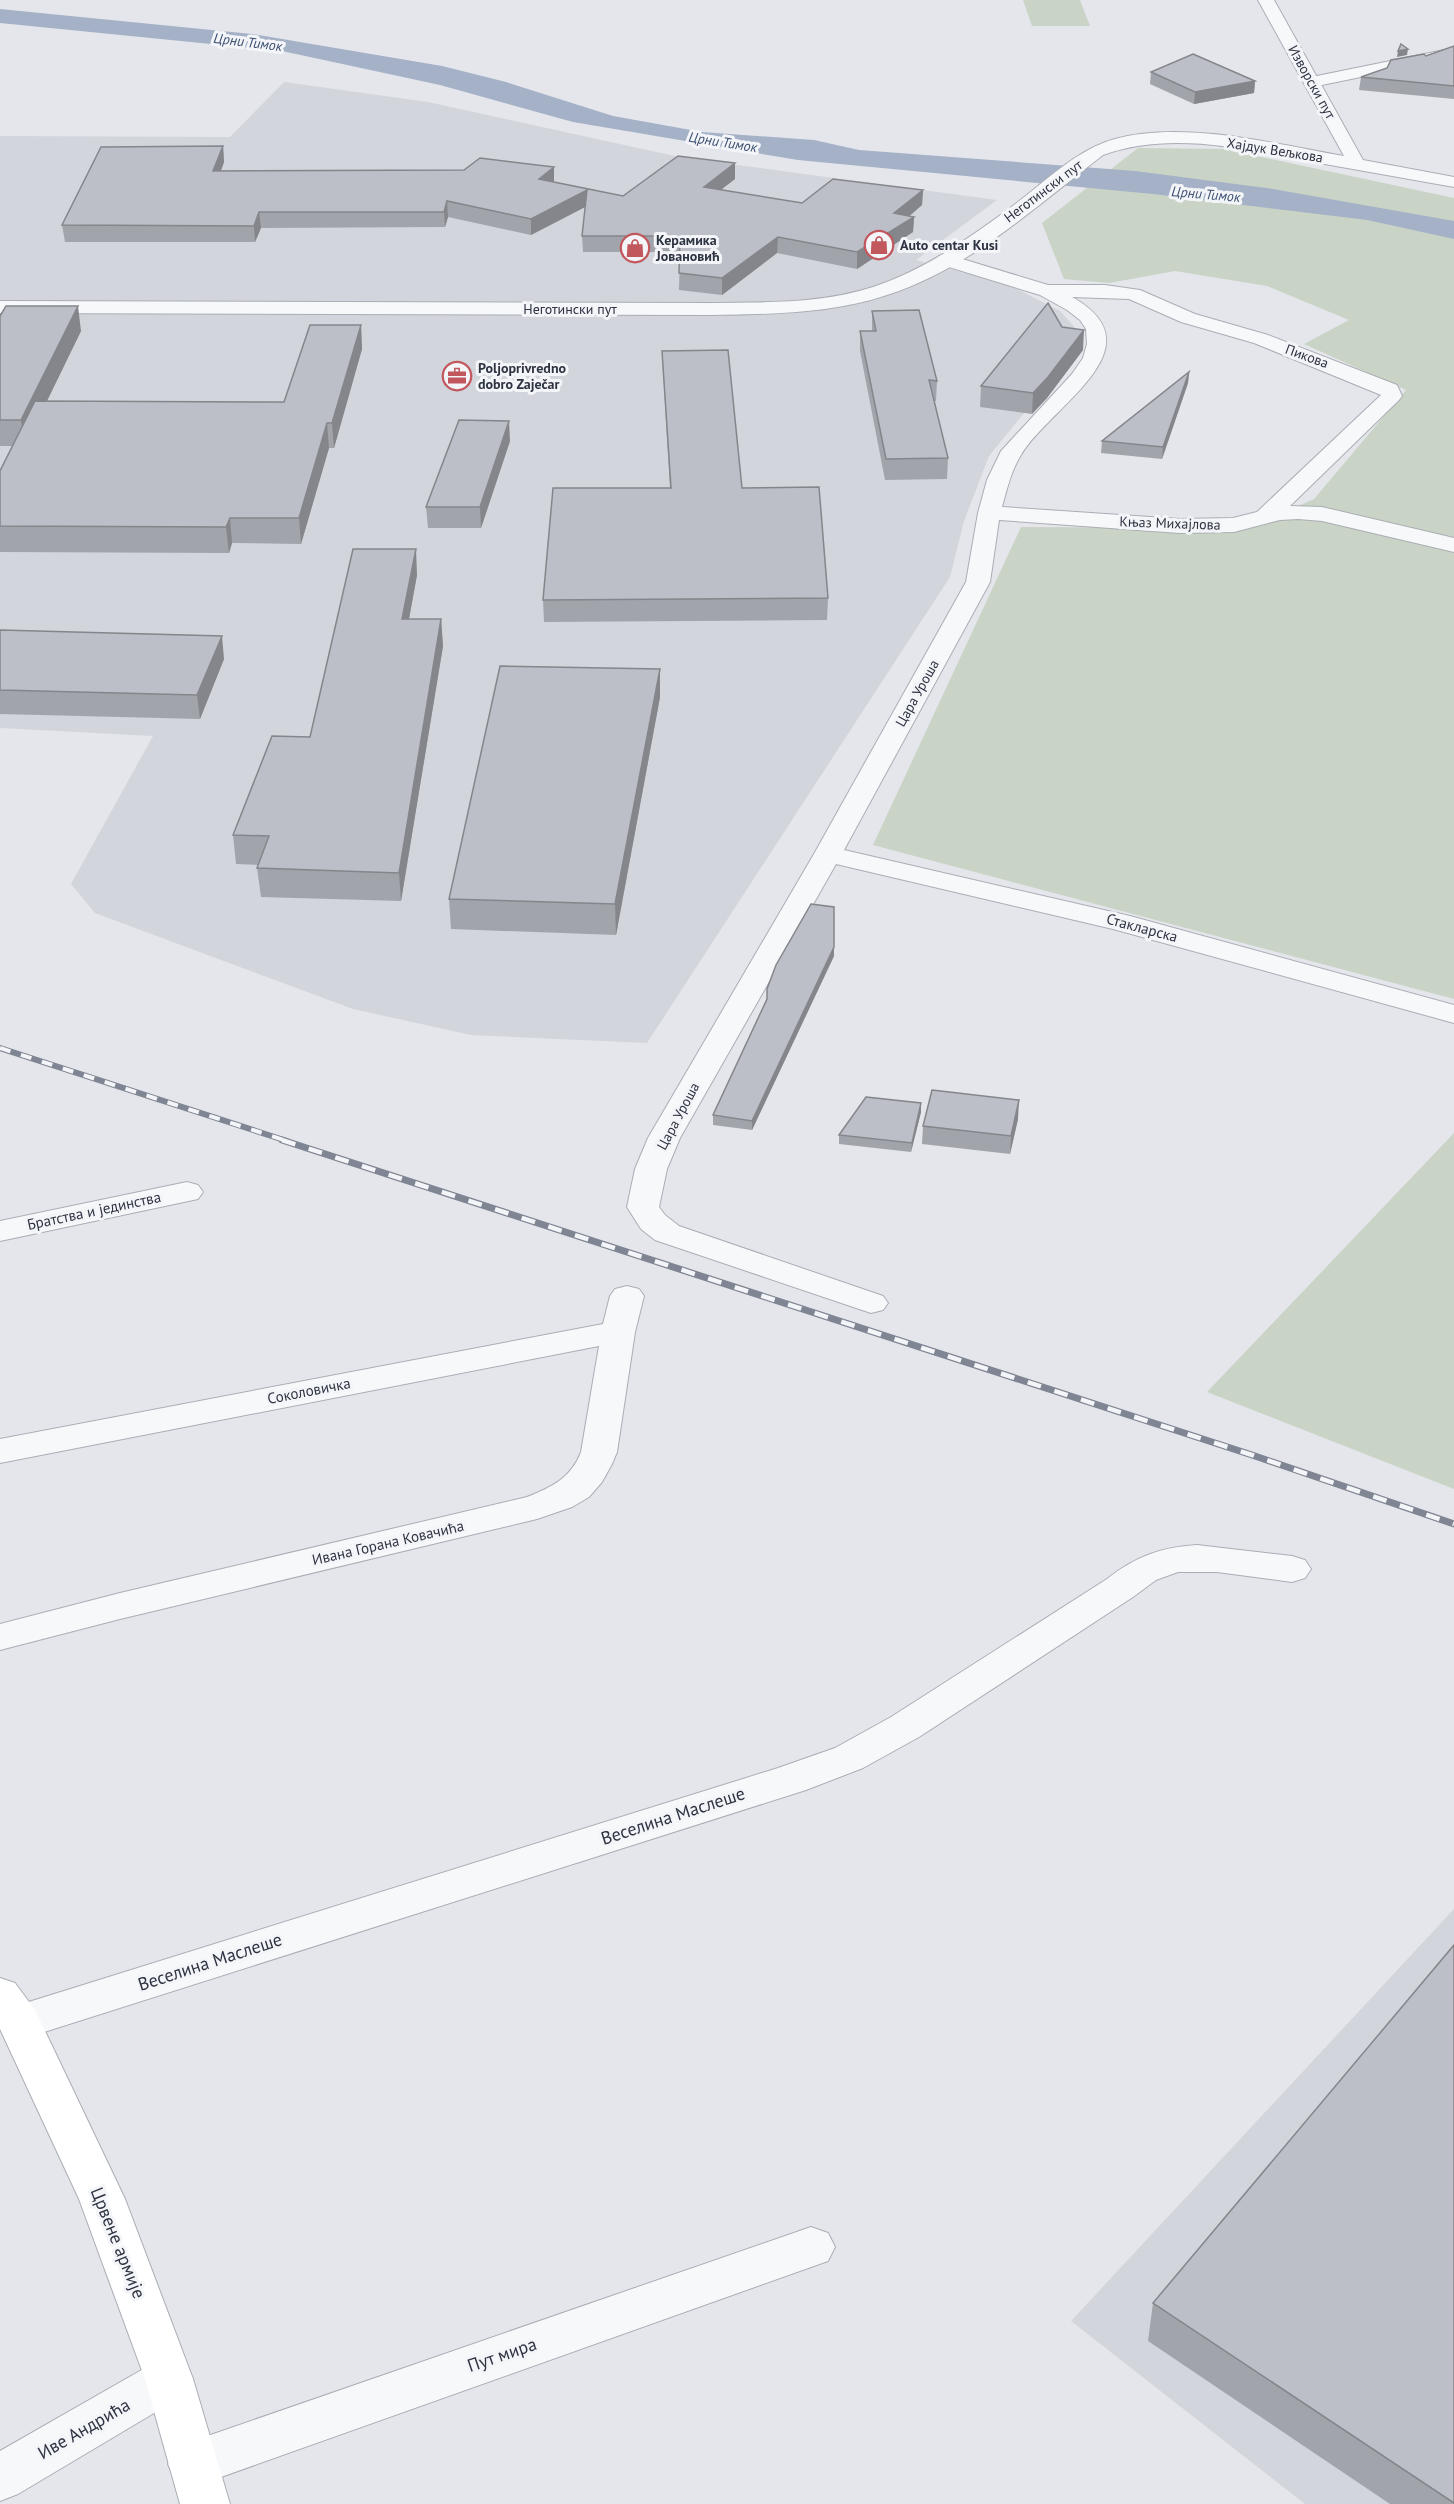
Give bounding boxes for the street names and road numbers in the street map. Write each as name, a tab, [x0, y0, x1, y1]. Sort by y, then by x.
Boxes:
street label: Изворски пут	[1284, 42, 1340, 122]
street label: Хајдук Вељкова	[1226, 134, 1324, 166]
street label: Неготински пут	[1000, 155, 1086, 226]
street label: Неготински пут	[523, 300, 617, 318]
street label: Пикова	[1283, 340, 1331, 372]
street label: Књаз Михајлова	[1119, 512, 1221, 534]
street label: Цара Уроша	[891, 656, 943, 730]
street label: Стакларска	[1104, 909, 1180, 946]
street label: Цара Уроша	[653, 1079, 703, 1153]
street label: Братства и јединства	[25, 1187, 163, 1234]
street label: Соколовичка	[266, 1373, 352, 1408]
street label: Ивана Горана Ковачића	[310, 1516, 466, 1569]
street label: Веселина Маслеше	[598, 1781, 748, 1850]
street label: Веселина Маслеше	[135, 1927, 285, 1996]
street label: Црвене армије	[86, 2184, 151, 2302]
street label: Пут мира	[464, 2332, 540, 2377]
street label: Иве Андрића	[33, 2393, 134, 2464]

